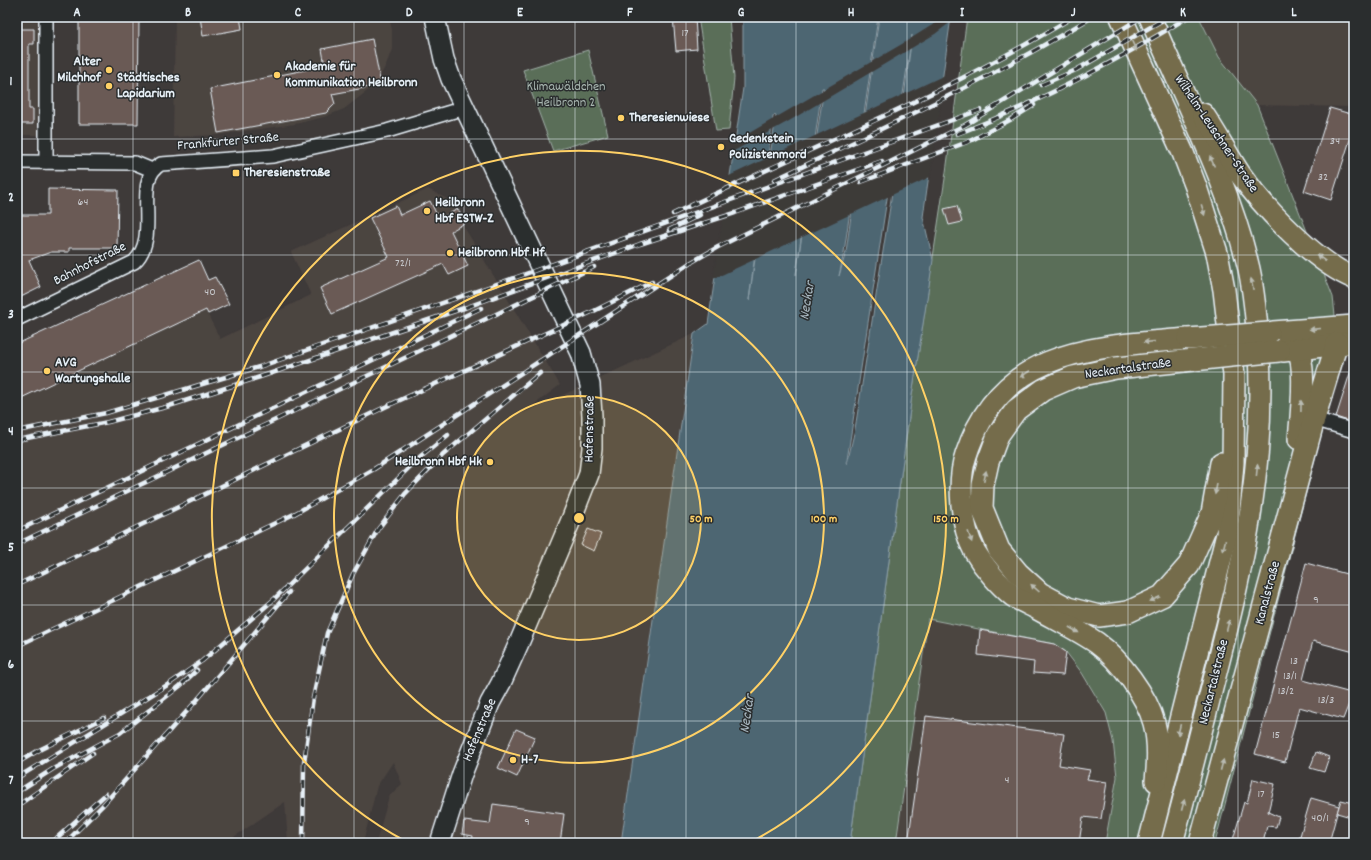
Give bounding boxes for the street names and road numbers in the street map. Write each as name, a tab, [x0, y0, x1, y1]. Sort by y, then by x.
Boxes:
street label: Wilhelm-Leuschner-Straße	[1169, 71, 1263, 197]
street label: Frankfurter Straße	[176, 128, 280, 156]
street label: Bahnhofstraße	[50, 237, 130, 291]
street label: Neckartalstraße	[1084, 353, 1172, 385]
street label: Hafenstraße	[579, 395, 601, 463]
street label: Kanalstraße	[1250, 559, 1286, 627]
street label: Neckartalstraße	[1194, 637, 1234, 727]
street label: Hafenstraße	[458, 695, 502, 765]

